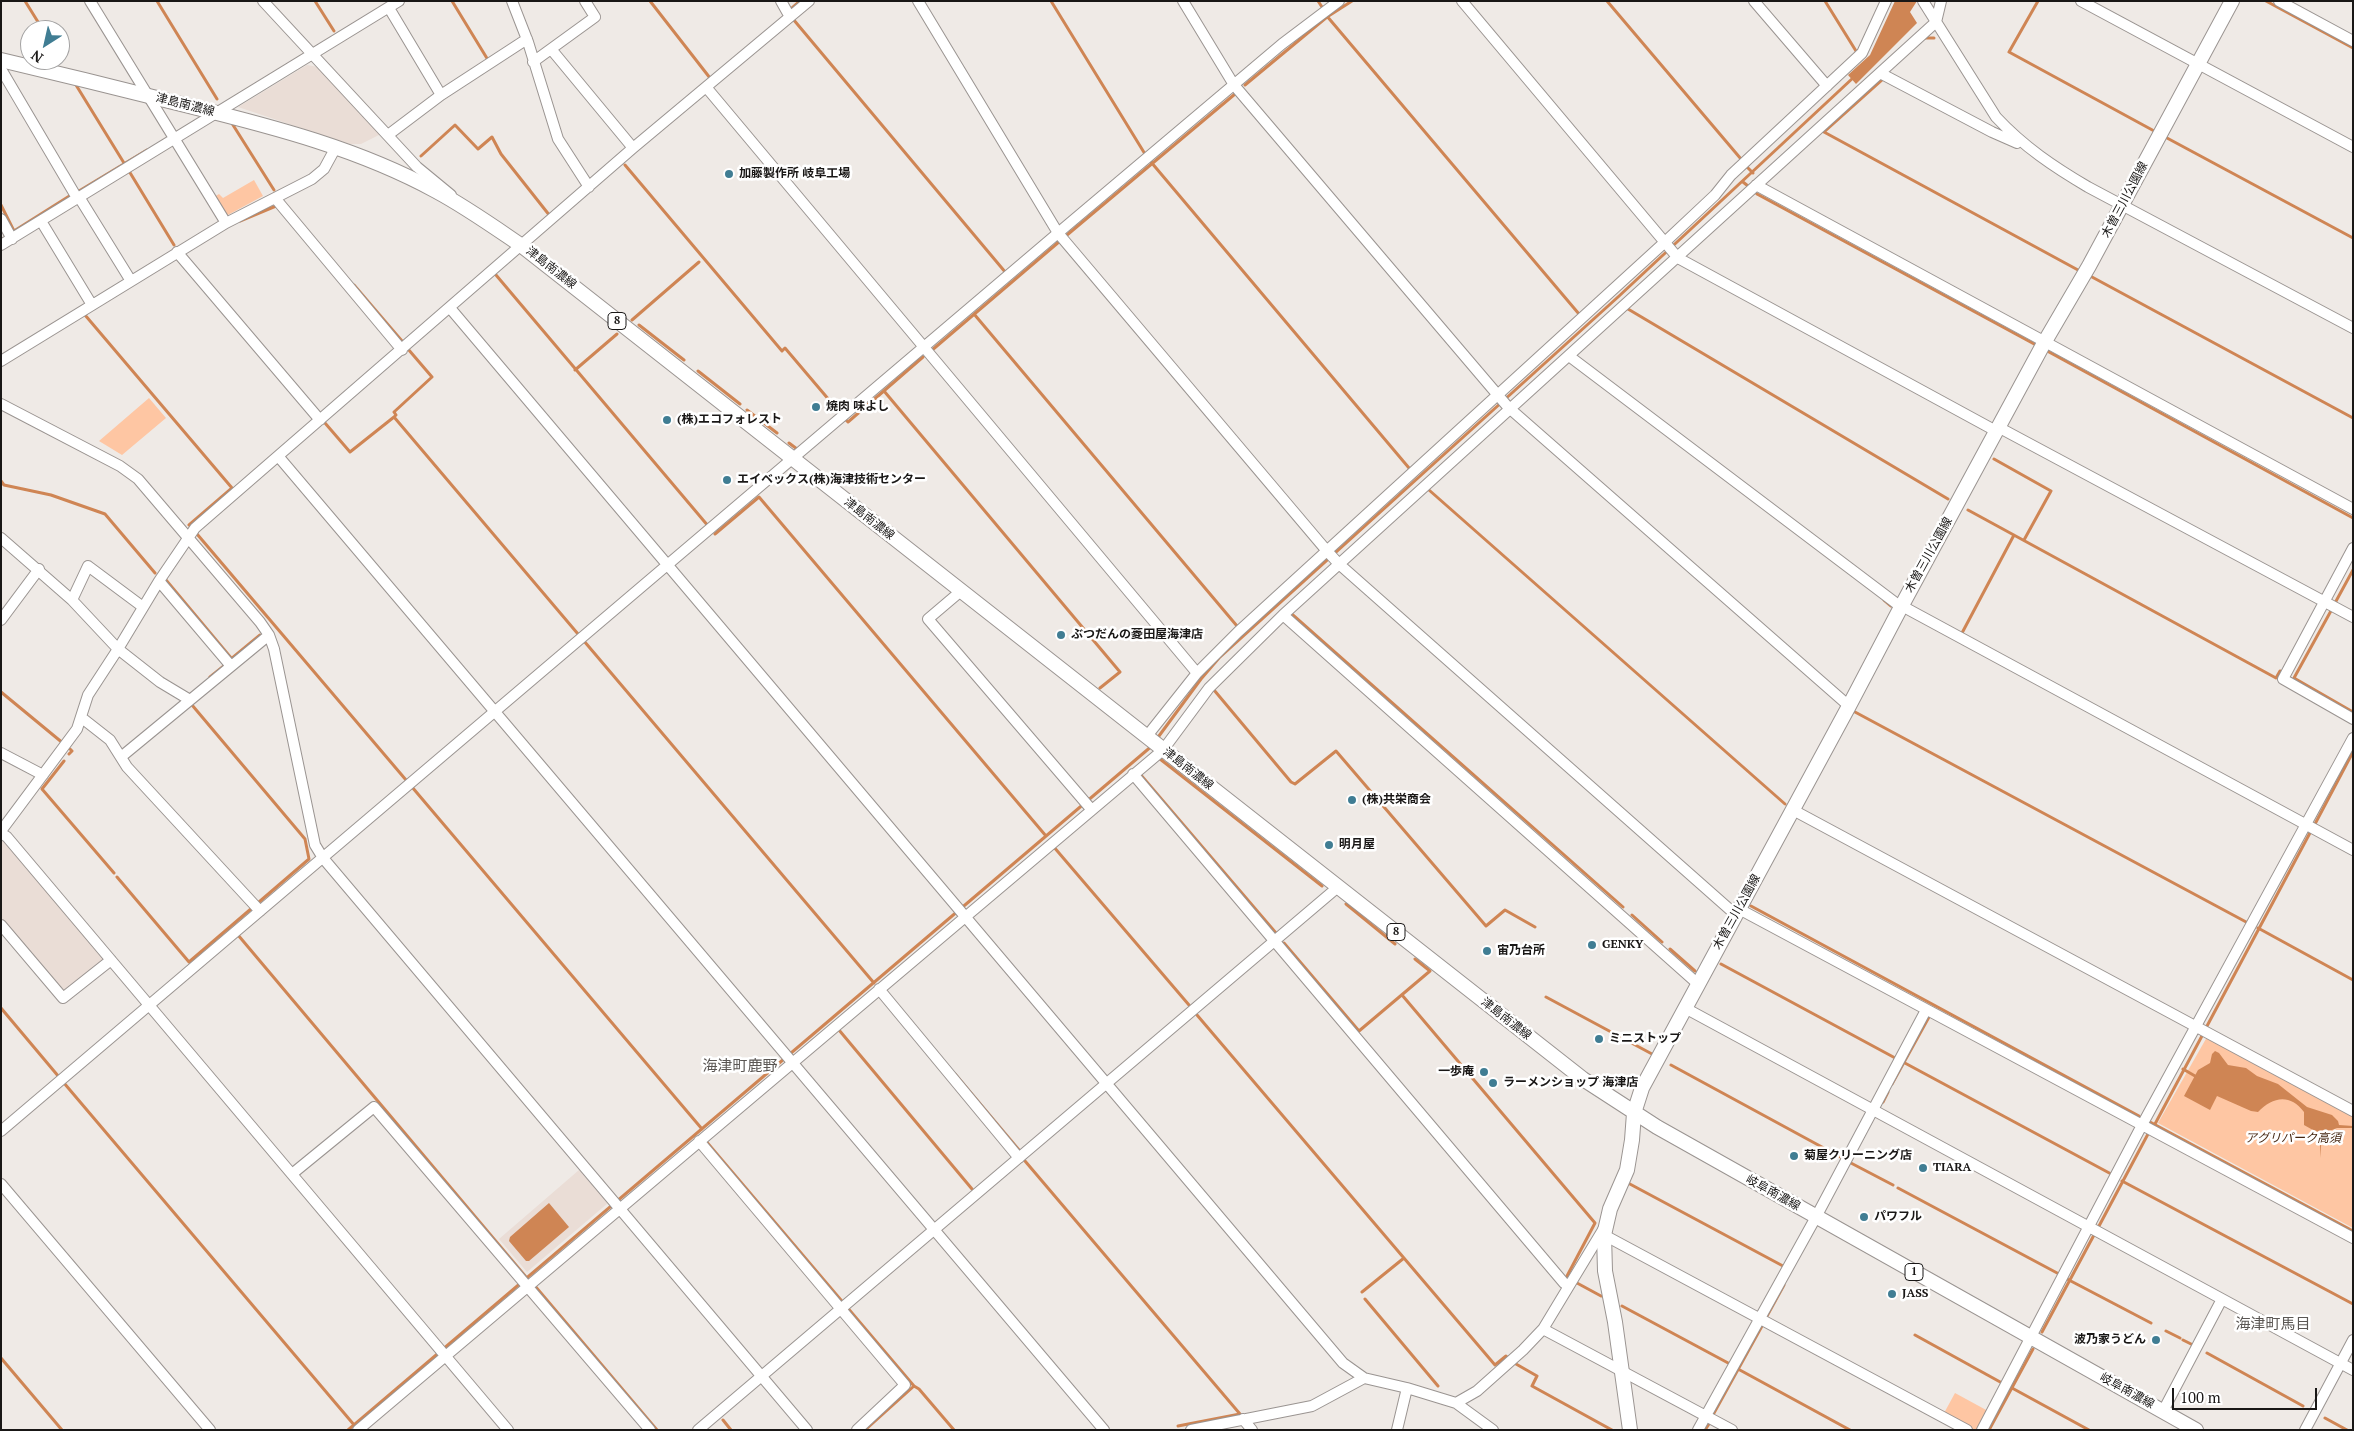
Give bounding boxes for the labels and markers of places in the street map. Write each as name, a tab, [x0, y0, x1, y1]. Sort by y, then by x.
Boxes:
place label: 加藤製作所 岐阜工場	[739, 167, 850, 181]
marker: 加藤製作所 岐阜工場	[723, 168, 735, 180]
place label: 焼肉 味よし	[826, 400, 889, 414]
marker: 焼肉 味よし	[810, 401, 822, 413]
place label: (株)エコフォレスト	[677, 413, 782, 427]
marker: (株)エコフォレスト	[661, 414, 673, 426]
place label: エイベックス(株)海津技術センター	[737, 473, 926, 487]
marker: エイベックス(株)海津技術センター	[721, 474, 733, 486]
place label: ぶつだんの菱田屋海津店	[1071, 628, 1203, 642]
marker: ぶつだんの菱田屋海津店	[1055, 629, 1067, 641]
place label: (株)共栄商会	[1362, 793, 1431, 807]
marker: (株)共栄商会	[1346, 794, 1358, 806]
place label: 明月屋	[1339, 838, 1375, 852]
marker: 明月屋	[1323, 839, 1335, 851]
place label: GENKY	[1602, 938, 1643, 952]
marker: GENKY	[1586, 939, 1598, 951]
place label: 宙乃台所	[1497, 944, 1545, 958]
marker: 宙乃台所	[1481, 945, 1493, 957]
place label: ミニストップ	[1609, 1032, 1681, 1046]
marker: ミニストップ	[1593, 1033, 1605, 1045]
place label: 一歩庵	[1438, 1065, 1474, 1079]
marker: 一歩庵	[1478, 1066, 1490, 1078]
place label: ラーメンショップ 海津店	[1503, 1076, 1638, 1090]
marker: ラーメンショップ 海津店	[1487, 1077, 1499, 1089]
place label: 菊屋クリーニング店	[1804, 1149, 1912, 1163]
marker: 菊屋クリーニング店	[1788, 1150, 1800, 1162]
place label: TIARA	[1933, 1161, 1971, 1175]
marker: TIARA	[1917, 1162, 1929, 1174]
place label: パワフル	[1874, 1210, 1922, 1224]
marker: パワフル	[1858, 1211, 1870, 1223]
place label: JASS	[1902, 1287, 1929, 1301]
marker: JASS	[1886, 1288, 1898, 1300]
place label: 波乃家うどん	[2074, 1333, 2146, 1347]
marker: 波乃家うどん	[2150, 1334, 2162, 1346]

